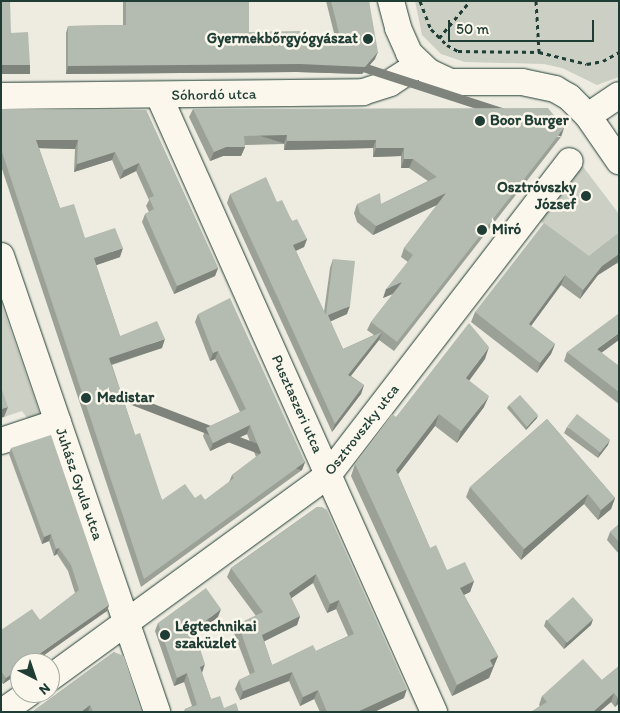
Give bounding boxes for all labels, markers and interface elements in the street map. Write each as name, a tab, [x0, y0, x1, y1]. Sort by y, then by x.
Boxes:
scale bar	[450, 10, 596, 42]
text: 50 m	[456, 20, 489, 38]
place label: Gyermekbőrgyógyászat	[207, 30, 358, 48]
marker: Gyermekbőrgyógyászat	[362, 33, 374, 45]
street label: Sóhordó utca	[171, 85, 257, 105]
place label: Boor Burger	[490, 112, 569, 130]
marker: Boor Burger	[474, 115, 486, 127]
place label: Osztróvszky József	[497, 178, 576, 213]
marker: Osztróvszky József	[580, 190, 592, 202]
place label: Miró	[492, 221, 521, 239]
marker: Miró	[476, 224, 488, 236]
street label: Pusztaszeri utca	[267, 352, 327, 456]
street label: Osztrovszky utca	[321, 381, 403, 479]
place label: Medistar	[97, 389, 154, 407]
marker: Medistar	[79, 391, 93, 405]
street label: Juhász Gyula utca	[51, 426, 107, 542]
place label: Légtechnikai szaküzlet	[175, 617, 257, 652]
marker: Légtechnikai szaküzlet	[159, 629, 171, 641]
north arrow	[10, 653, 60, 703]
text: N	[35, 679, 54, 698]

